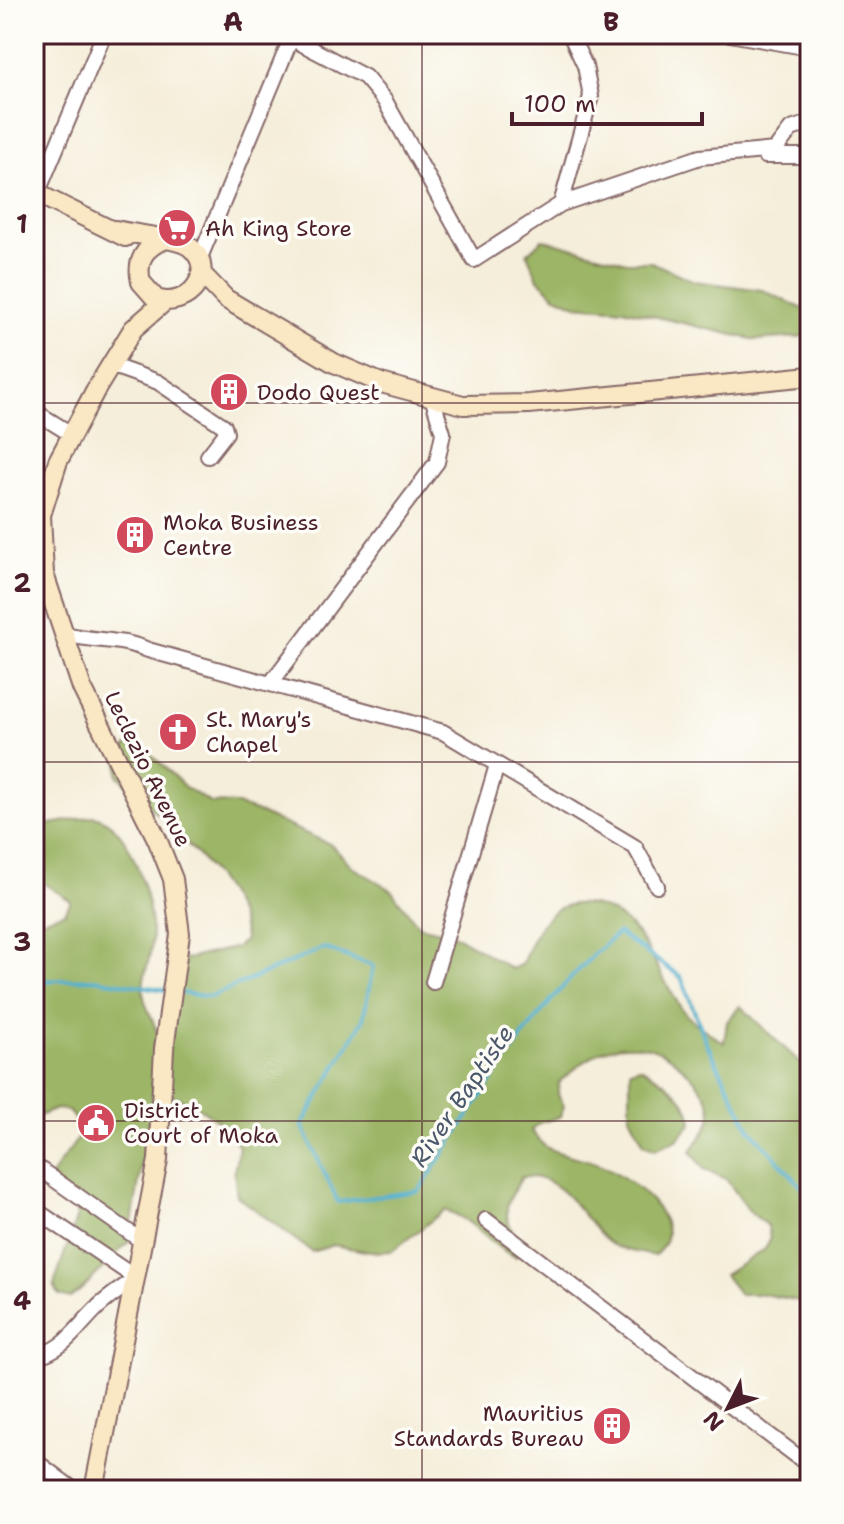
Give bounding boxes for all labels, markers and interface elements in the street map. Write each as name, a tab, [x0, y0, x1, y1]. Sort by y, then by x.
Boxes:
text: A	[223, 4, 243, 39]
text: B	[603, 4, 619, 39]
scale bar	[512, 76, 702, 126]
text: 100 m	[524, 88, 596, 120]
text: 1	[16, 206, 28, 241]
supermarket icon: Ah King Store	[156, 207, 198, 249]
place label: Ah King Store	[205, 214, 352, 243]
building icon: Dodo Quest	[208, 371, 250, 413]
place label: Dodo Quest	[257, 378, 380, 407]
place label: Moka Business Centre	[163, 508, 319, 562]
building icon: Moka Business Centre	[114, 514, 156, 556]
text: 2	[13, 565, 31, 600]
street label: Leclezio Avenue	[98, 686, 198, 852]
place label: St. Mary's Chapel	[206, 705, 312, 759]
church icon: St. Mary's Chapel	[157, 711, 199, 753]
text: 3	[13, 924, 31, 959]
water label: River Baptiste	[403, 1019, 521, 1173]
place label: District Court of Moka	[124, 1096, 279, 1150]
public building icon: District Court of Moka	[75, 1102, 117, 1144]
text: 4	[13, 1283, 31, 1318]
north arrow	[688, 1368, 768, 1448]
place label: Mauritius Standards Bureau	[394, 1399, 584, 1453]
building icon: Mauritius Standards Bureau	[591, 1405, 633, 1447]
text: N	[697, 1405, 730, 1437]

